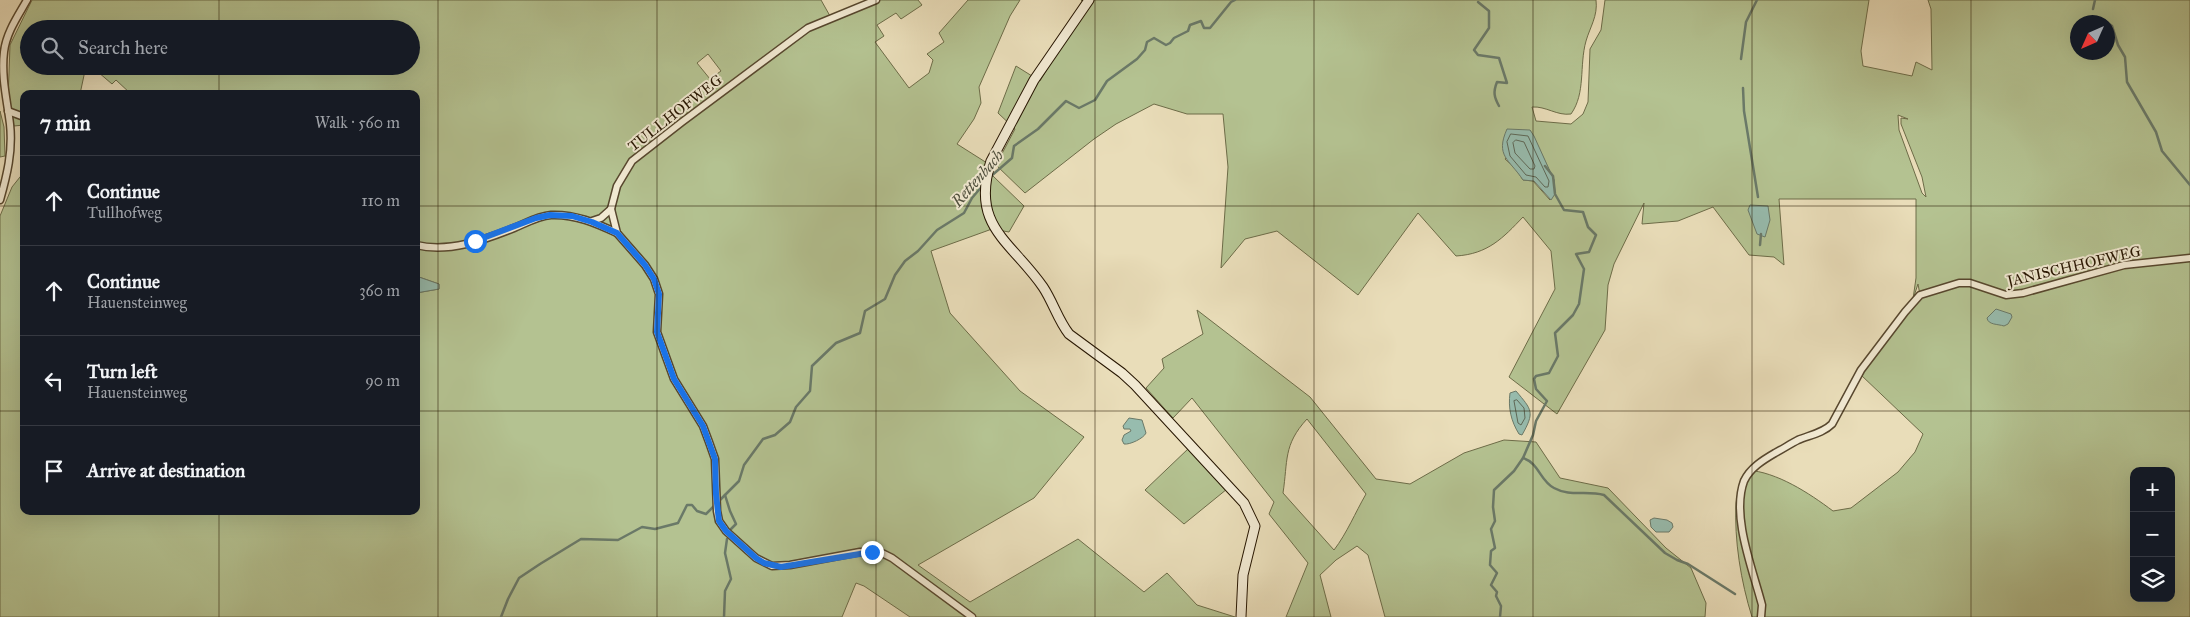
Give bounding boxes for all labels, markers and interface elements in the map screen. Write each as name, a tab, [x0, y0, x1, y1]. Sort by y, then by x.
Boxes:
north arrow	[2070, 15, 2115, 60]
search box	[20, 20, 420, 75]
icon: search	[38, 34, 66, 62]
text: Search here	[78, 36, 168, 59]
street label: TULLHOFWEG	[624, 71, 726, 155]
text: 7 min	[40, 110, 91, 136]
text: Walk · 560 m	[315, 113, 400, 132]
water label: Rettenbach	[947, 146, 1007, 211]
text: Continue	[87, 180, 160, 203]
icon: ahead	[40, 187, 68, 215]
text: 110 m	[361, 191, 400, 210]
text: Tullhofweg	[87, 203, 162, 222]
route start	[464, 230, 487, 253]
street label: JANISCHHOFWEG	[2003, 242, 2143, 292]
text: Continue	[87, 270, 160, 293]
icon: ahead	[40, 277, 68, 305]
text: 360 m	[359, 281, 400, 300]
text: Hauensteinweg	[87, 293, 187, 312]
text: Turn left	[87, 360, 157, 383]
icon: left	[40, 367, 68, 395]
text: 90 m	[365, 371, 400, 390]
text: Hauensteinweg	[87, 383, 187, 402]
icon: arrive	[40, 457, 68, 485]
text: Arrive at destination	[87, 459, 245, 482]
map controls	[2130, 467, 2175, 602]
button: +	[2130, 467, 2175, 512]
button: −	[2130, 512, 2175, 557]
route end	[861, 541, 884, 564]
button: layers	[2130, 557, 2175, 602]

